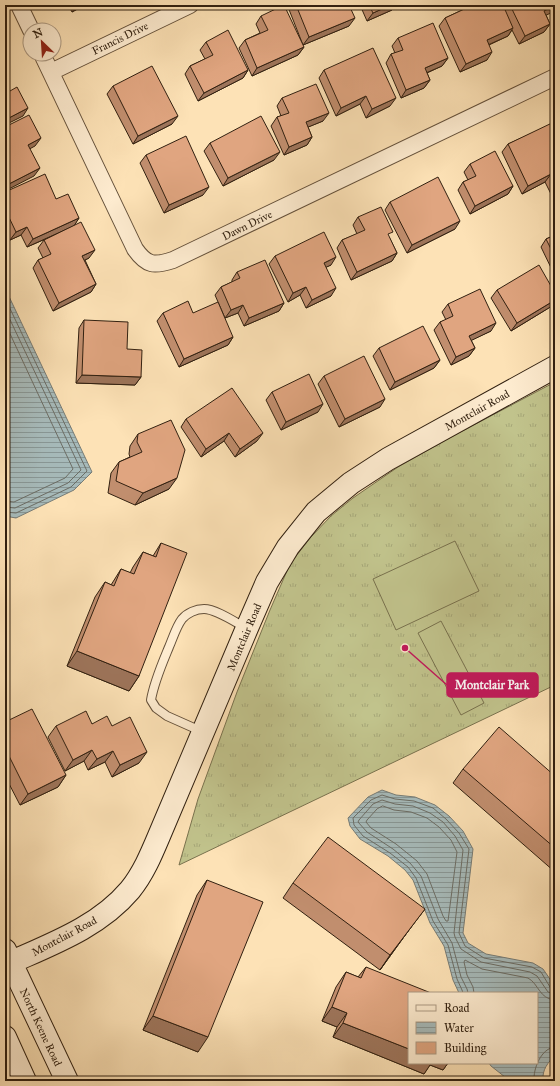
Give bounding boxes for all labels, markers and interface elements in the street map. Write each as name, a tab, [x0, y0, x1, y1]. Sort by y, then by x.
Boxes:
street label: Francis Drive	[90, 19, 151, 58]
north arrow	[22, 22, 62, 62]
text: N	[31, 25, 46, 41]
street label: Dawn Drive	[220, 208, 275, 243]
street label: Montclair Road	[443, 387, 512, 434]
street label: Montclair Road	[224, 601, 265, 673]
callout: Montclair Park	[447, 673, 538, 697]
text: Montclair Park	[455, 678, 530, 692]
street label: Montclair Road	[29, 914, 99, 959]
street label: North Keene Road	[17, 986, 64, 1069]
legend	[408, 992, 538, 1064]
text: Road	[444, 1001, 470, 1015]
text: Water	[444, 1021, 474, 1035]
text: Building	[444, 1041, 487, 1056]

